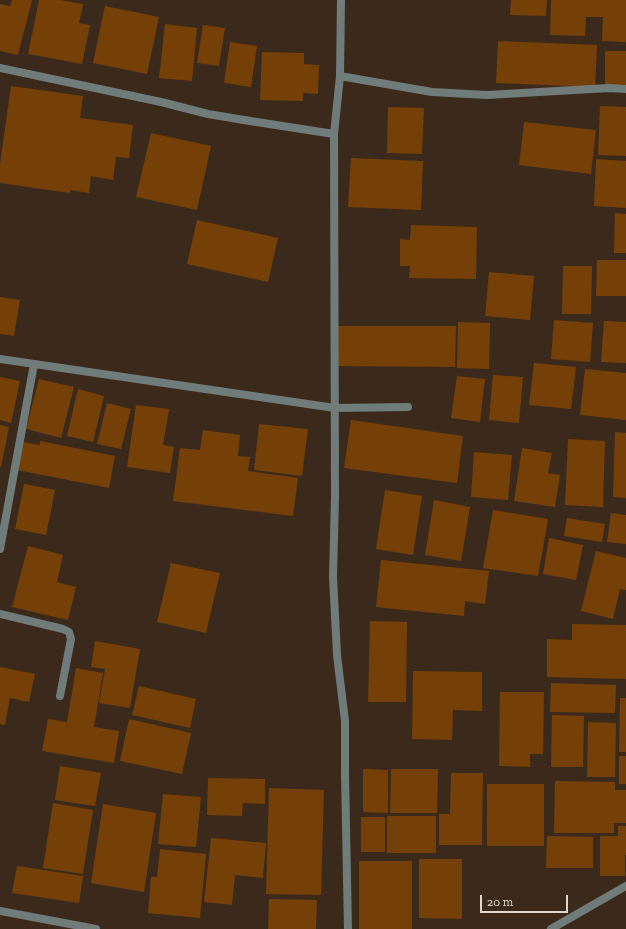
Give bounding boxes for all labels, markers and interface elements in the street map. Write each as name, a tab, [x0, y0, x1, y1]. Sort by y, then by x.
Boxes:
scale bar	[482, 887, 570, 913]
text: 20 m	[487, 895, 513, 909]

